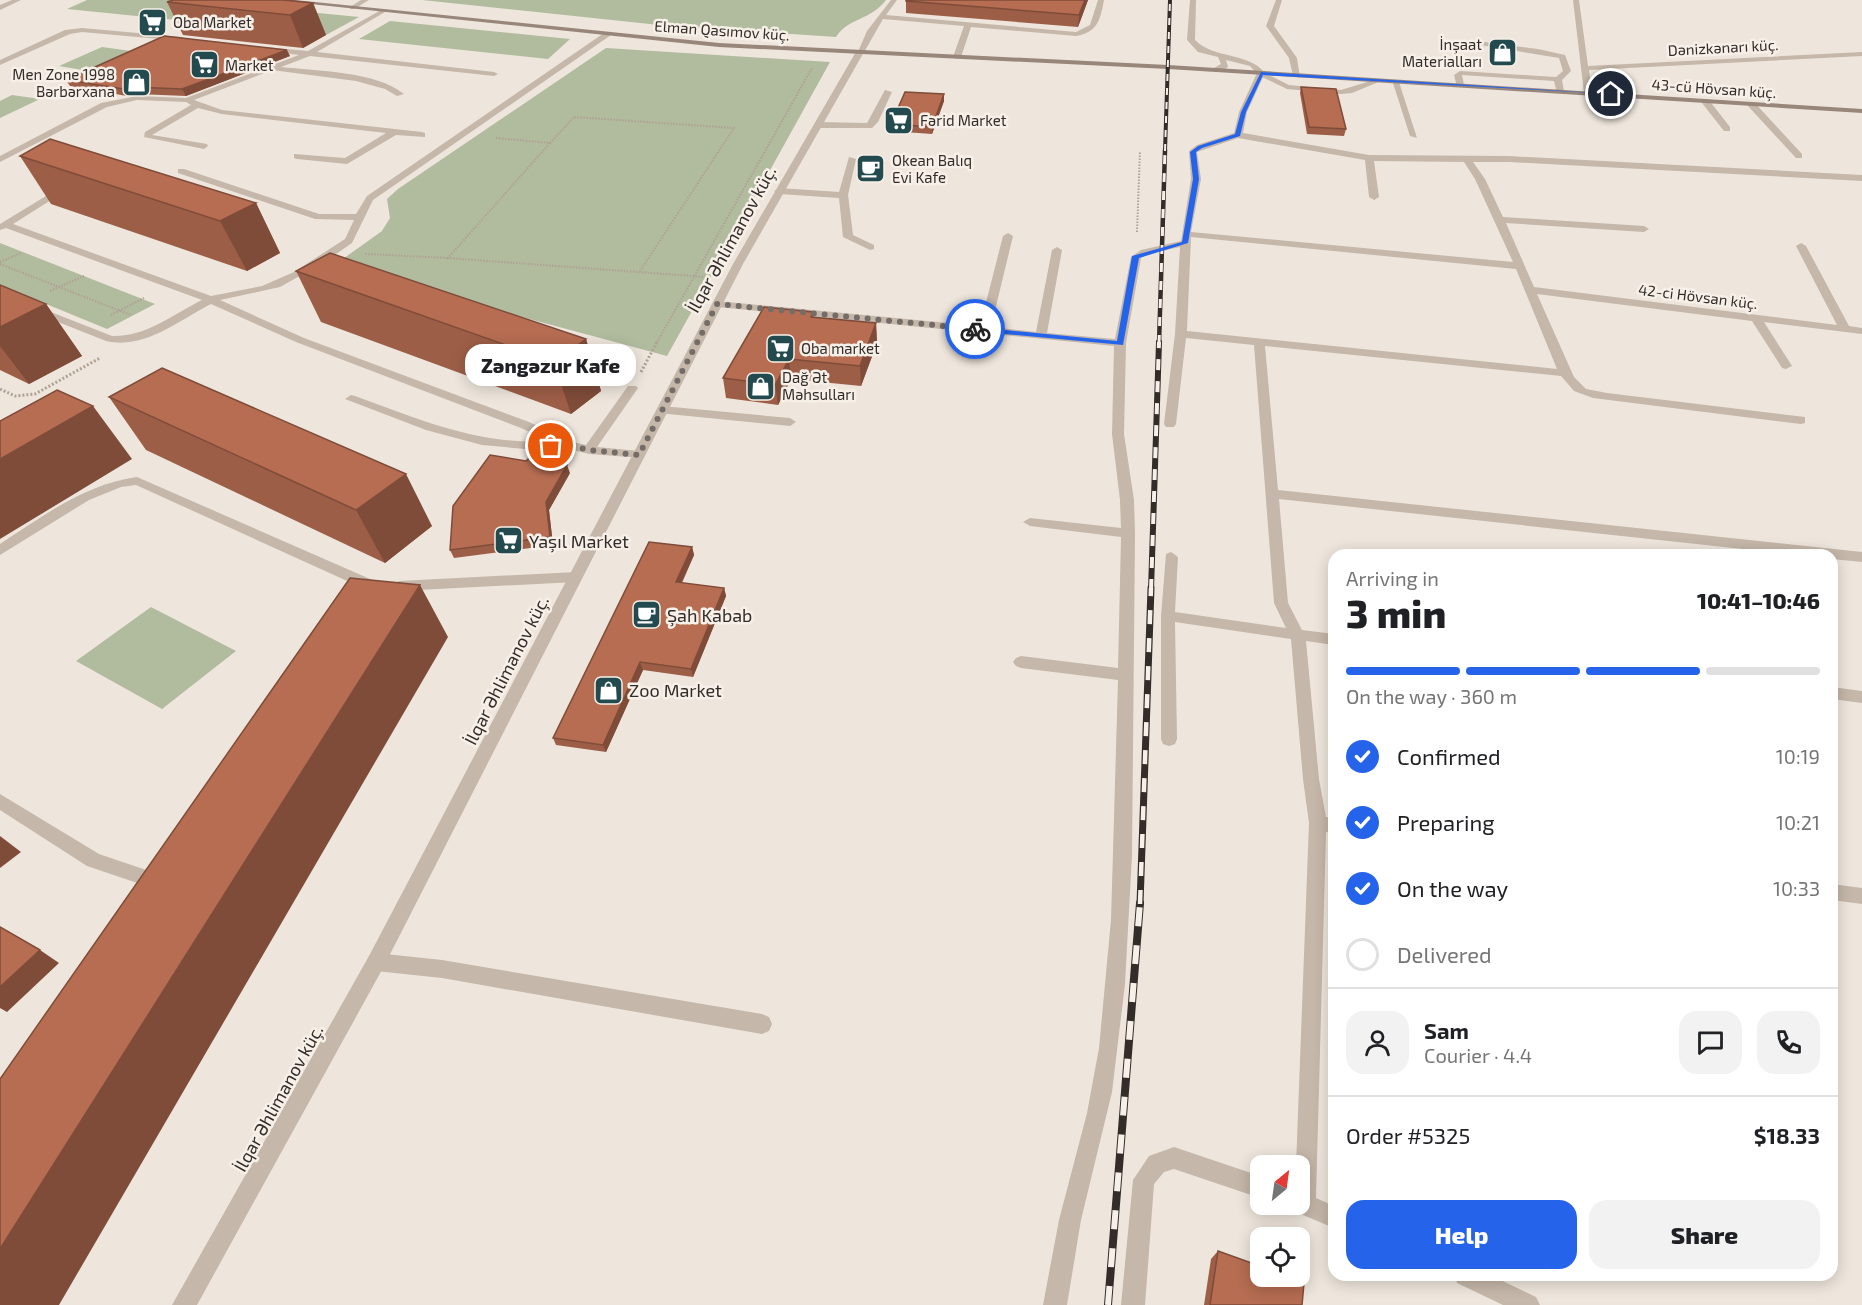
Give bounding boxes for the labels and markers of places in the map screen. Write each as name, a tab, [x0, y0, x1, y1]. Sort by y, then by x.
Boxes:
supermarket icon: Oba Market	[136, 6, 168, 38]
place label: Oba Market	[173, 13, 252, 31]
place label: İnşaat Materialları	[1402, 35, 1482, 70]
shop icon: İnşaat Materialları	[1487, 37, 1519, 69]
supermarket icon: Market	[188, 49, 220, 81]
place label: Market	[225, 56, 274, 74]
place label: Men Zone 1998 Bərbərxana	[12, 65, 115, 100]
shop icon: Men Zone 1998 Bərbərxana	[120, 67, 152, 99]
pin	[1585, 68, 1636, 119]
supermarket icon: Fərid Market	[883, 104, 915, 136]
place label: Fərid Market	[920, 111, 1007, 129]
place label: Okean Balıq Evi Kafe	[892, 151, 972, 186]
cafe icon: Okean Balıq Evi Kafe	[855, 153, 887, 185]
supermarket icon: Oba market	[764, 332, 796, 364]
place label: Oba market	[801, 339, 880, 357]
callout: Zəngəzur Kafe	[466, 344, 636, 386]
place label: Dağ Ət Məhsulları	[782, 368, 855, 403]
shop icon: Dağ Ət Məhsulları	[745, 370, 777, 402]
pin	[525, 420, 576, 471]
supermarket icon: Yaşıl Market	[492, 525, 524, 557]
place label: Yaşıl Market	[529, 530, 629, 553]
cafe icon: Şah Kabab	[630, 599, 662, 631]
place label: Şah Kabab	[667, 604, 752, 627]
shop icon: Zoo Market	[592, 674, 624, 706]
place label: Zoo Market	[629, 679, 722, 701]

